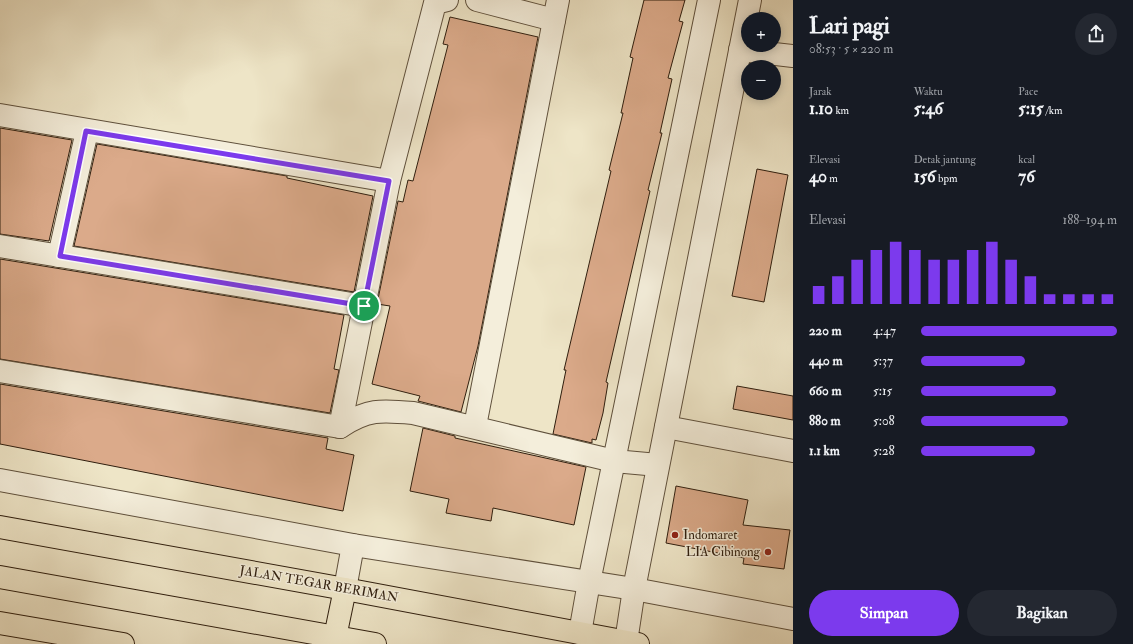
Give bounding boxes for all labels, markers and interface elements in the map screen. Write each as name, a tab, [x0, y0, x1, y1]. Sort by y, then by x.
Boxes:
map controls	[741, 12, 781, 100]
button: +	[741, 12, 781, 52]
text: Lari pagi	[809, 12, 890, 40]
button: share	[1075, 13, 1117, 55]
text: 08:53 · 5 × 220 m	[809, 41, 893, 57]
button: −	[741, 60, 781, 100]
text: Jarak	[809, 85, 832, 98]
text: Waktu	[914, 85, 943, 98]
text: Pace	[1018, 85, 1038, 98]
text: 1.10	[809, 98, 833, 119]
text: 5:46	[914, 98, 943, 119]
text: 5:15	[1018, 98, 1044, 119]
text: km	[833, 104, 849, 117]
text: /km	[1044, 104, 1062, 117]
text: Elevasi	[809, 153, 840, 166]
text: Detak jantung	[914, 153, 976, 166]
text: kcal	[1018, 153, 1035, 166]
text: 40	[809, 166, 827, 187]
text: 156	[914, 166, 936, 187]
text: 76	[1018, 166, 1035, 187]
text: m	[827, 172, 838, 185]
text: bpm	[936, 172, 957, 185]
text: Elevasi	[809, 212, 846, 228]
text: 188–194 m	[1063, 212, 1117, 228]
pin	[347, 289, 381, 323]
icon: arrive	[353, 295, 375, 317]
text: 220 m	[809, 323, 842, 339]
text: 4:47	[873, 323, 896, 339]
text: 440 m	[809, 353, 843, 369]
text: 5:37	[873, 353, 893, 369]
text: 660 m	[809, 383, 842, 399]
text: 5:15	[873, 383, 892, 399]
text: 880 m	[809, 413, 841, 429]
text: 5:08	[873, 413, 895, 429]
text: 1.1 km	[809, 443, 840, 459]
text: 5:28	[873, 443, 895, 459]
place label: Indomaret	[683, 527, 737, 543]
marker: Indomaret	[670, 530, 680, 540]
place label: LIA Cibinong	[686, 544, 761, 560]
marker: LIA Cibinong	[763, 547, 773, 557]
street label: JALAN TEGAR BERIMAN	[237, 562, 400, 606]
button: Simpan	[809, 590, 959, 636]
button: Bagikan	[967, 590, 1117, 636]

